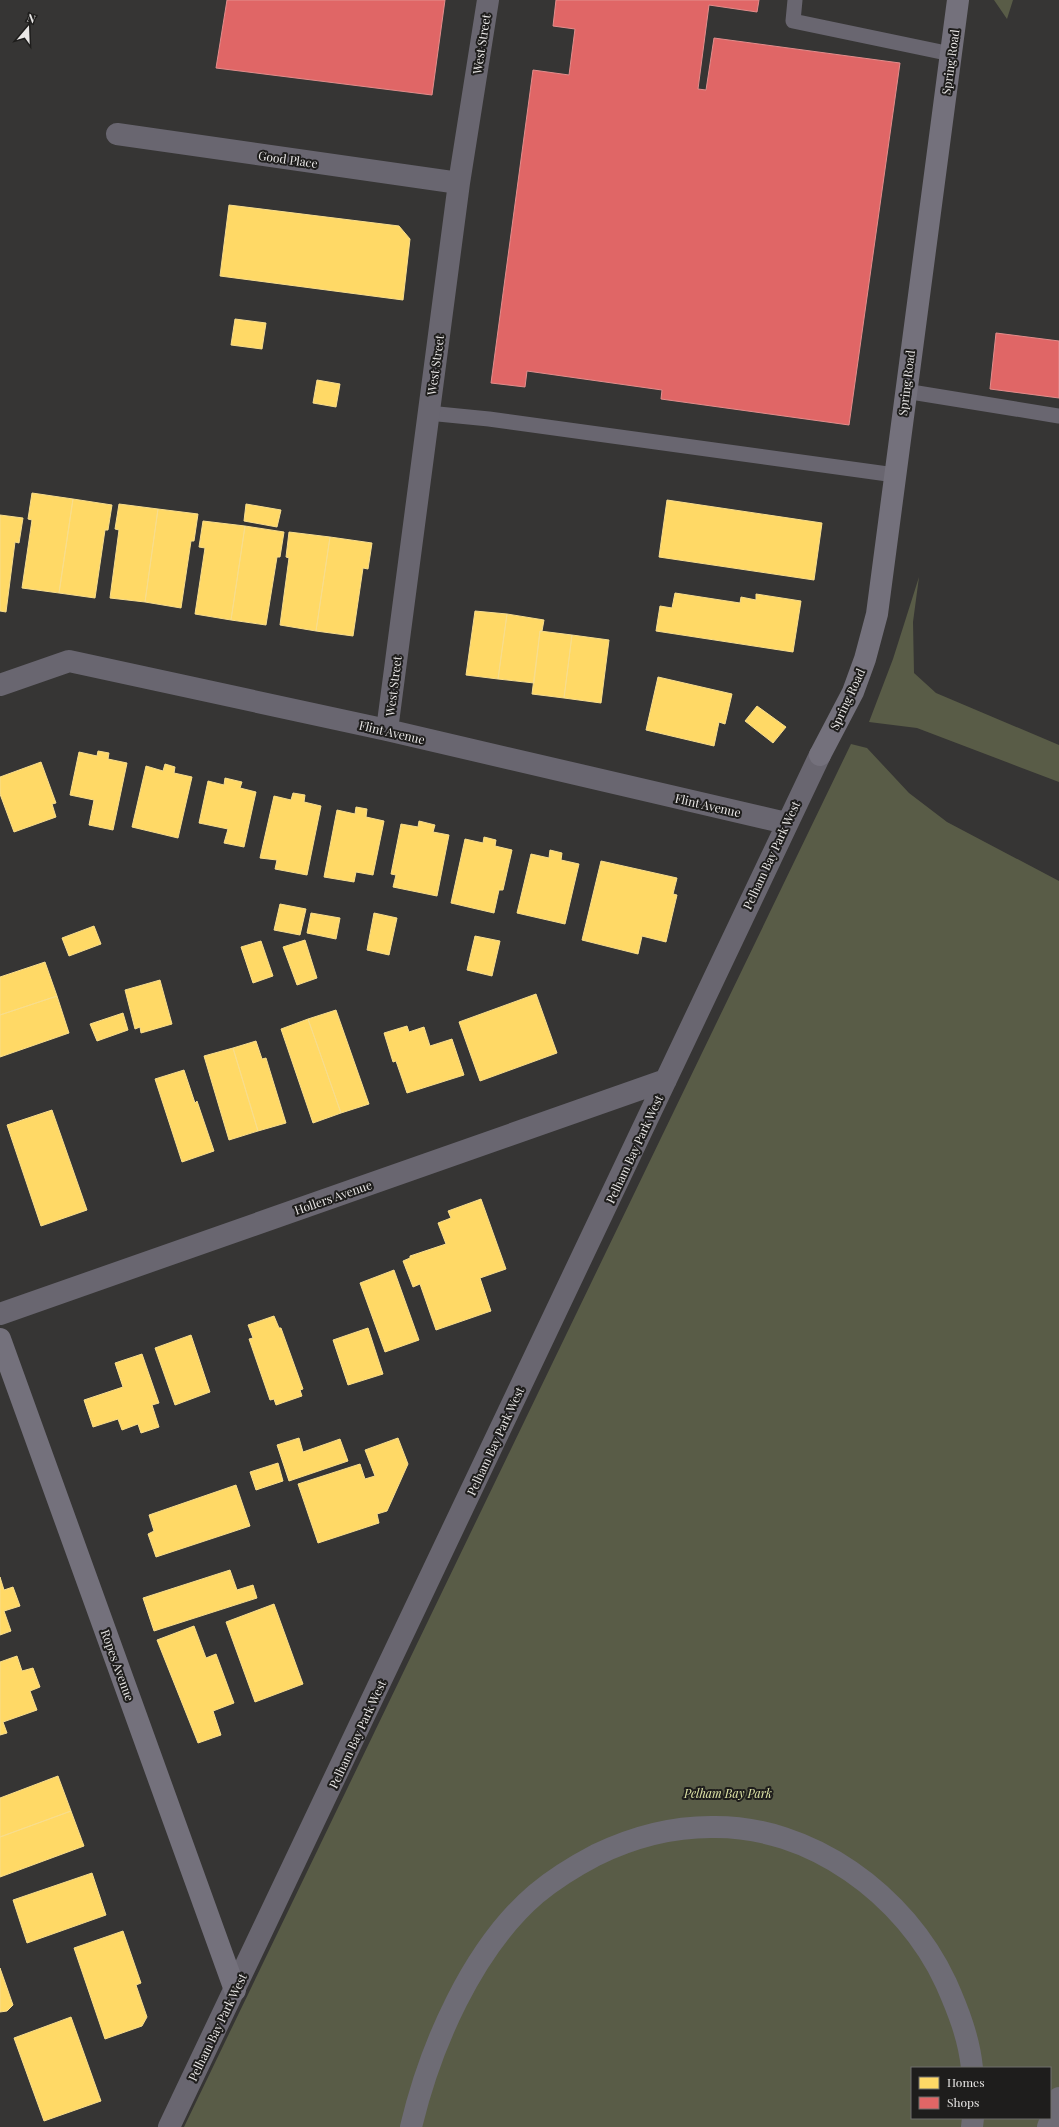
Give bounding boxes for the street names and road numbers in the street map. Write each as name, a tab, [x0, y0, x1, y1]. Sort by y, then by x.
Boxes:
street label: West Street	[468, 12, 494, 76]
street label: Spring Road	[937, 28, 963, 96]
street label: Good Place	[257, 147, 319, 171]
street label: West Street	[423, 333, 447, 397]
street label: Spring Road	[894, 349, 918, 417]
street label: West Street	[381, 654, 405, 718]
street label: Spring Road	[826, 666, 868, 732]
street label: Flint Avenue	[358, 717, 426, 747]
street label: Flint Avenue	[674, 790, 742, 820]
street label: Pelham Bay Park West	[739, 797, 803, 912]
street label: Pelham Bay Park West	[602, 1091, 666, 1206]
street label: Hollers Avenue	[292, 1176, 374, 1218]
street label: Pelham Bay Park West	[463, 1383, 527, 1498]
street label: Ropes Avenue	[98, 1627, 138, 1703]
street label: Pelham Bay Park West	[325, 1676, 389, 1791]
street label: Pelham Bay Park West	[184, 1970, 250, 2084]

